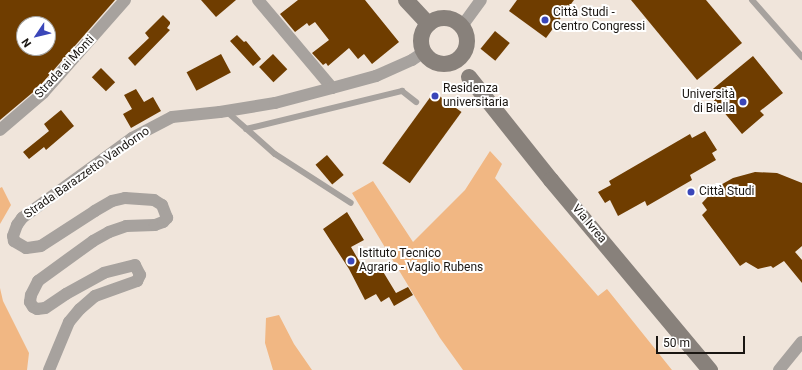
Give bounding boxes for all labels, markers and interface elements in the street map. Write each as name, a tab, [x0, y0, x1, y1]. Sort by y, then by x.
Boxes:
place label: Città Studi - Centro Congressi	[553, 6, 645, 34]
marker: Città Studi - Centro Congressi	[540, 15, 550, 25]
north arrow	[16, 16, 56, 56]
street label: Strada ai Monti	[32, 33, 98, 101]
text: N	[19, 36, 34, 50]
place label: Residenza universitaria	[443, 82, 508, 110]
place label: Università di Biella	[682, 88, 735, 116]
marker: Residenza universitaria	[430, 91, 440, 101]
marker: Università di Biella	[738, 97, 748, 107]
street label: Strada Barazzetto Vandorno	[22, 124, 152, 222]
place label: Città Studi	[699, 185, 754, 199]
marker: Città Studi	[686, 187, 696, 197]
street label: Via Ivrea	[569, 202, 609, 246]
place label: Istituto Tecnico Agrario - Vaglio Rubens	[359, 247, 483, 275]
marker: Istituto Tecnico Agrario - Vaglio Rubens	[346, 256, 356, 266]
scale bar	[658, 328, 747, 354]
text: 50 m	[663, 336, 690, 350]

